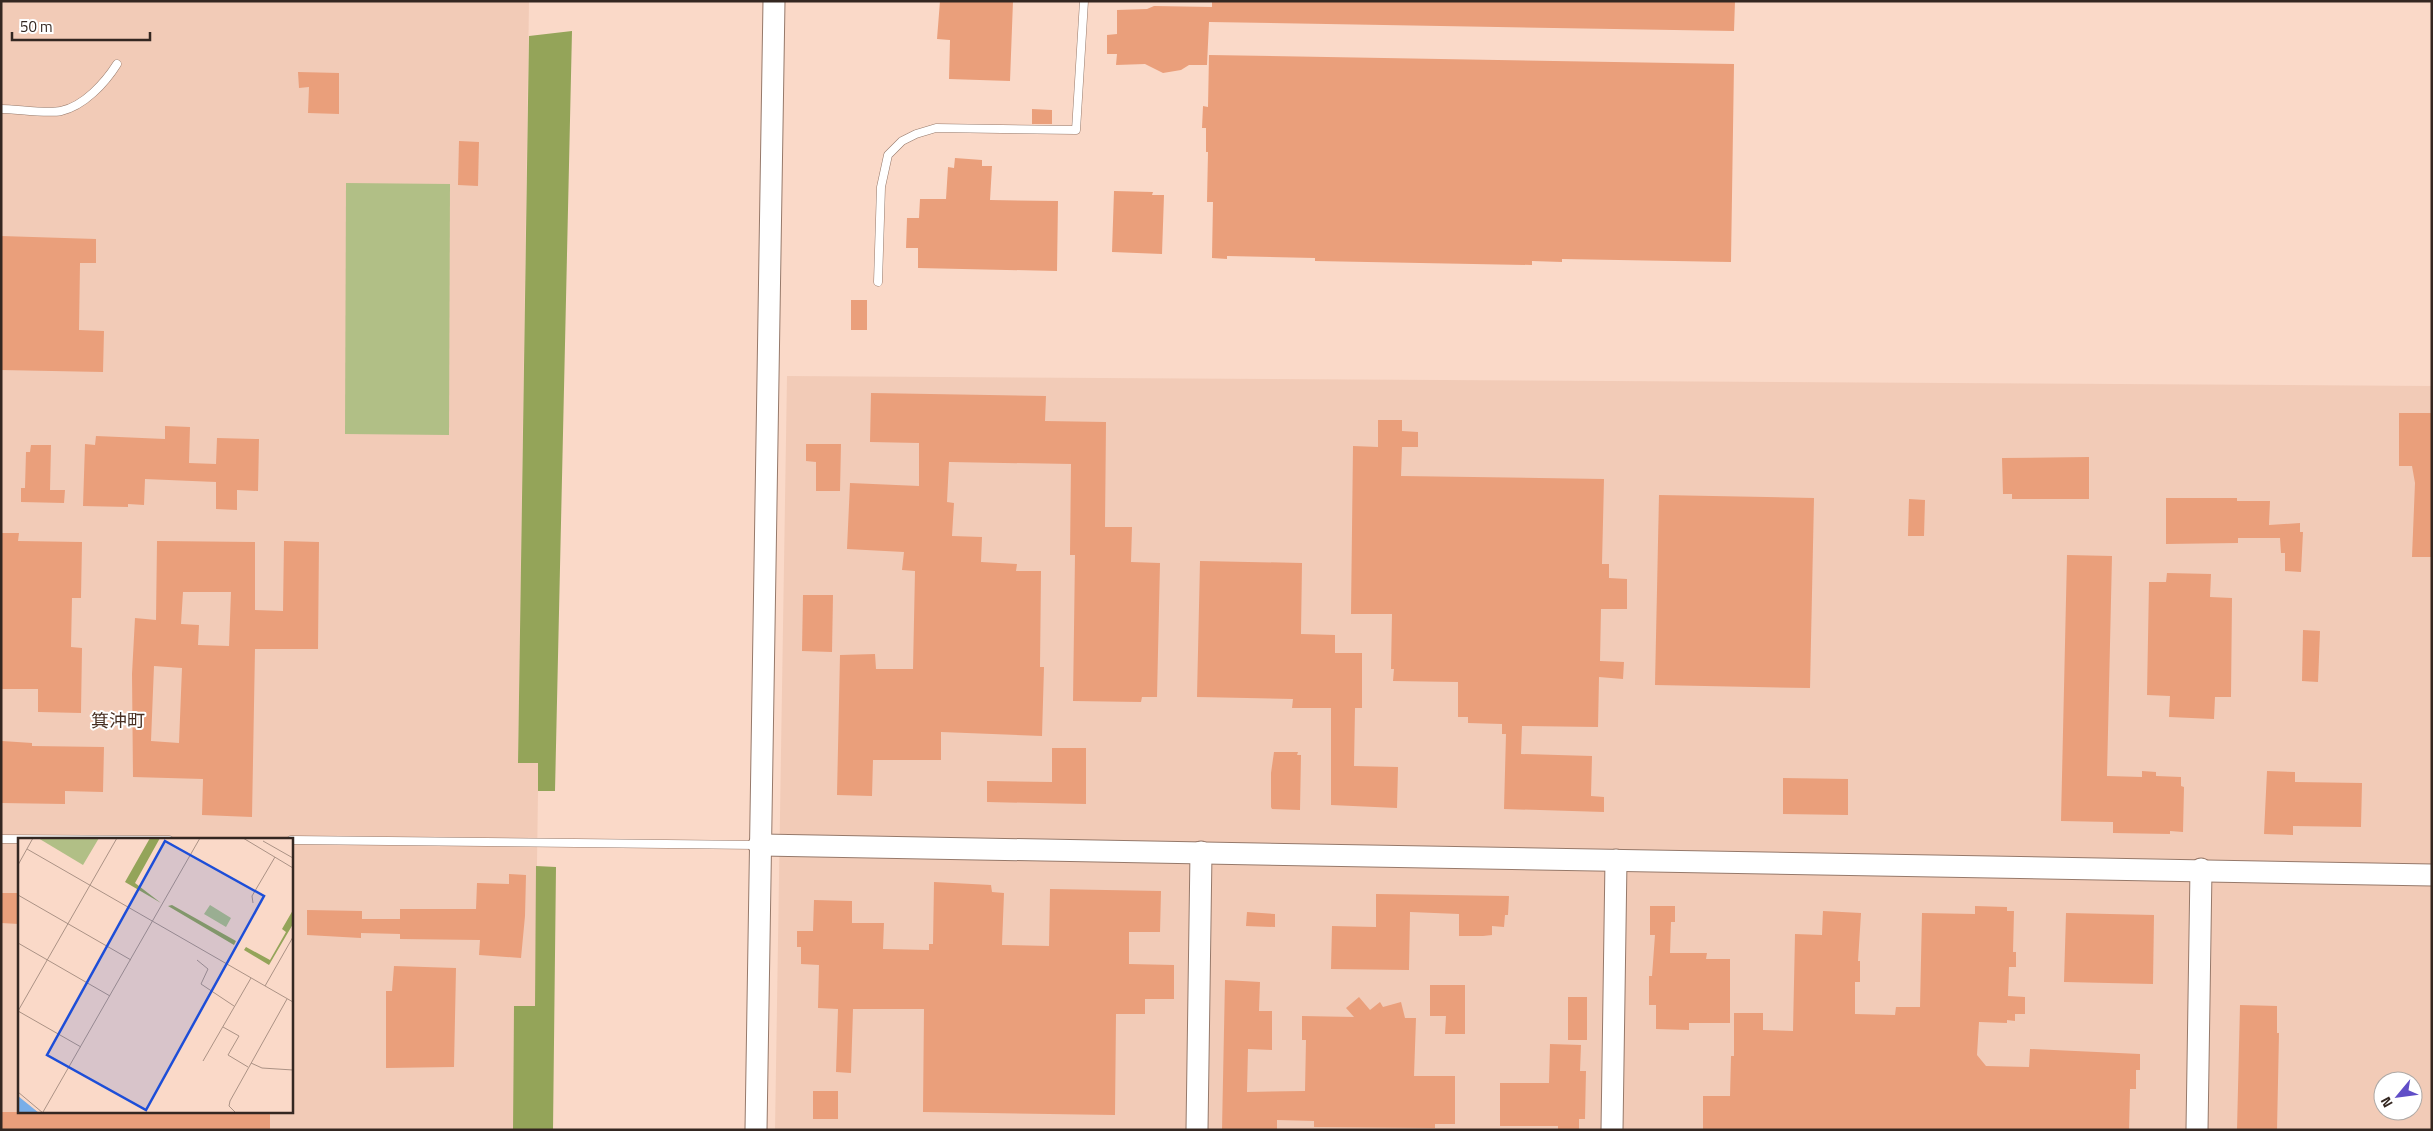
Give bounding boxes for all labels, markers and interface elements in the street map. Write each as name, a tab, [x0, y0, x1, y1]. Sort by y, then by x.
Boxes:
scale bar	[12, 10, 150, 42]
text: 50 m	[20, 15, 53, 38]
district label: 箕沖町	[91, 707, 145, 734]
inset map	[18, 838, 292, 1114]
north arrow	[2373, 1071, 2423, 1121]
text: N	[2375, 1093, 2398, 1112]

